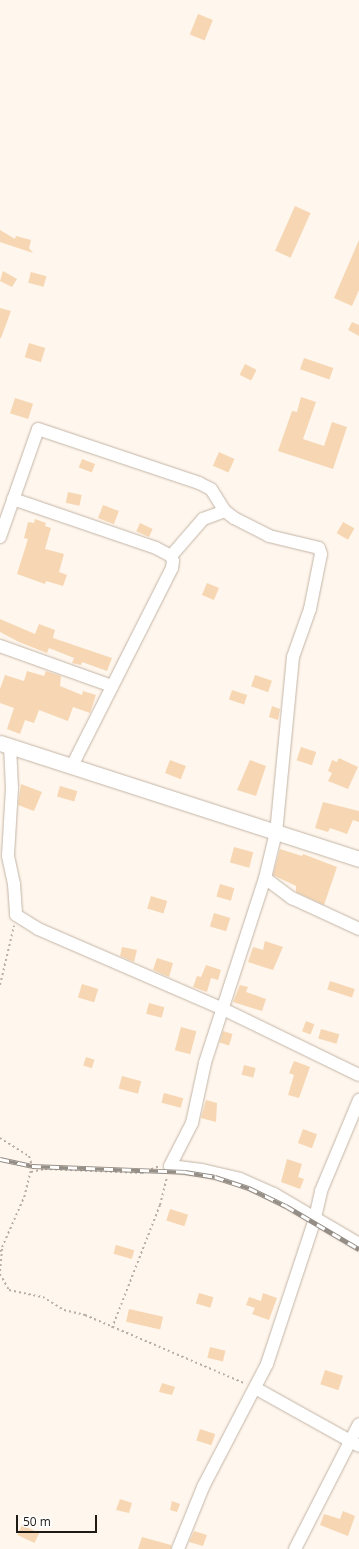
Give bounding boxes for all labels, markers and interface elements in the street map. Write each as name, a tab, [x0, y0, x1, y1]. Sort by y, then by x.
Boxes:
scale bar	[18, 1507, 99, 1533]
text: 50 m	[23, 1513, 51, 1530]

